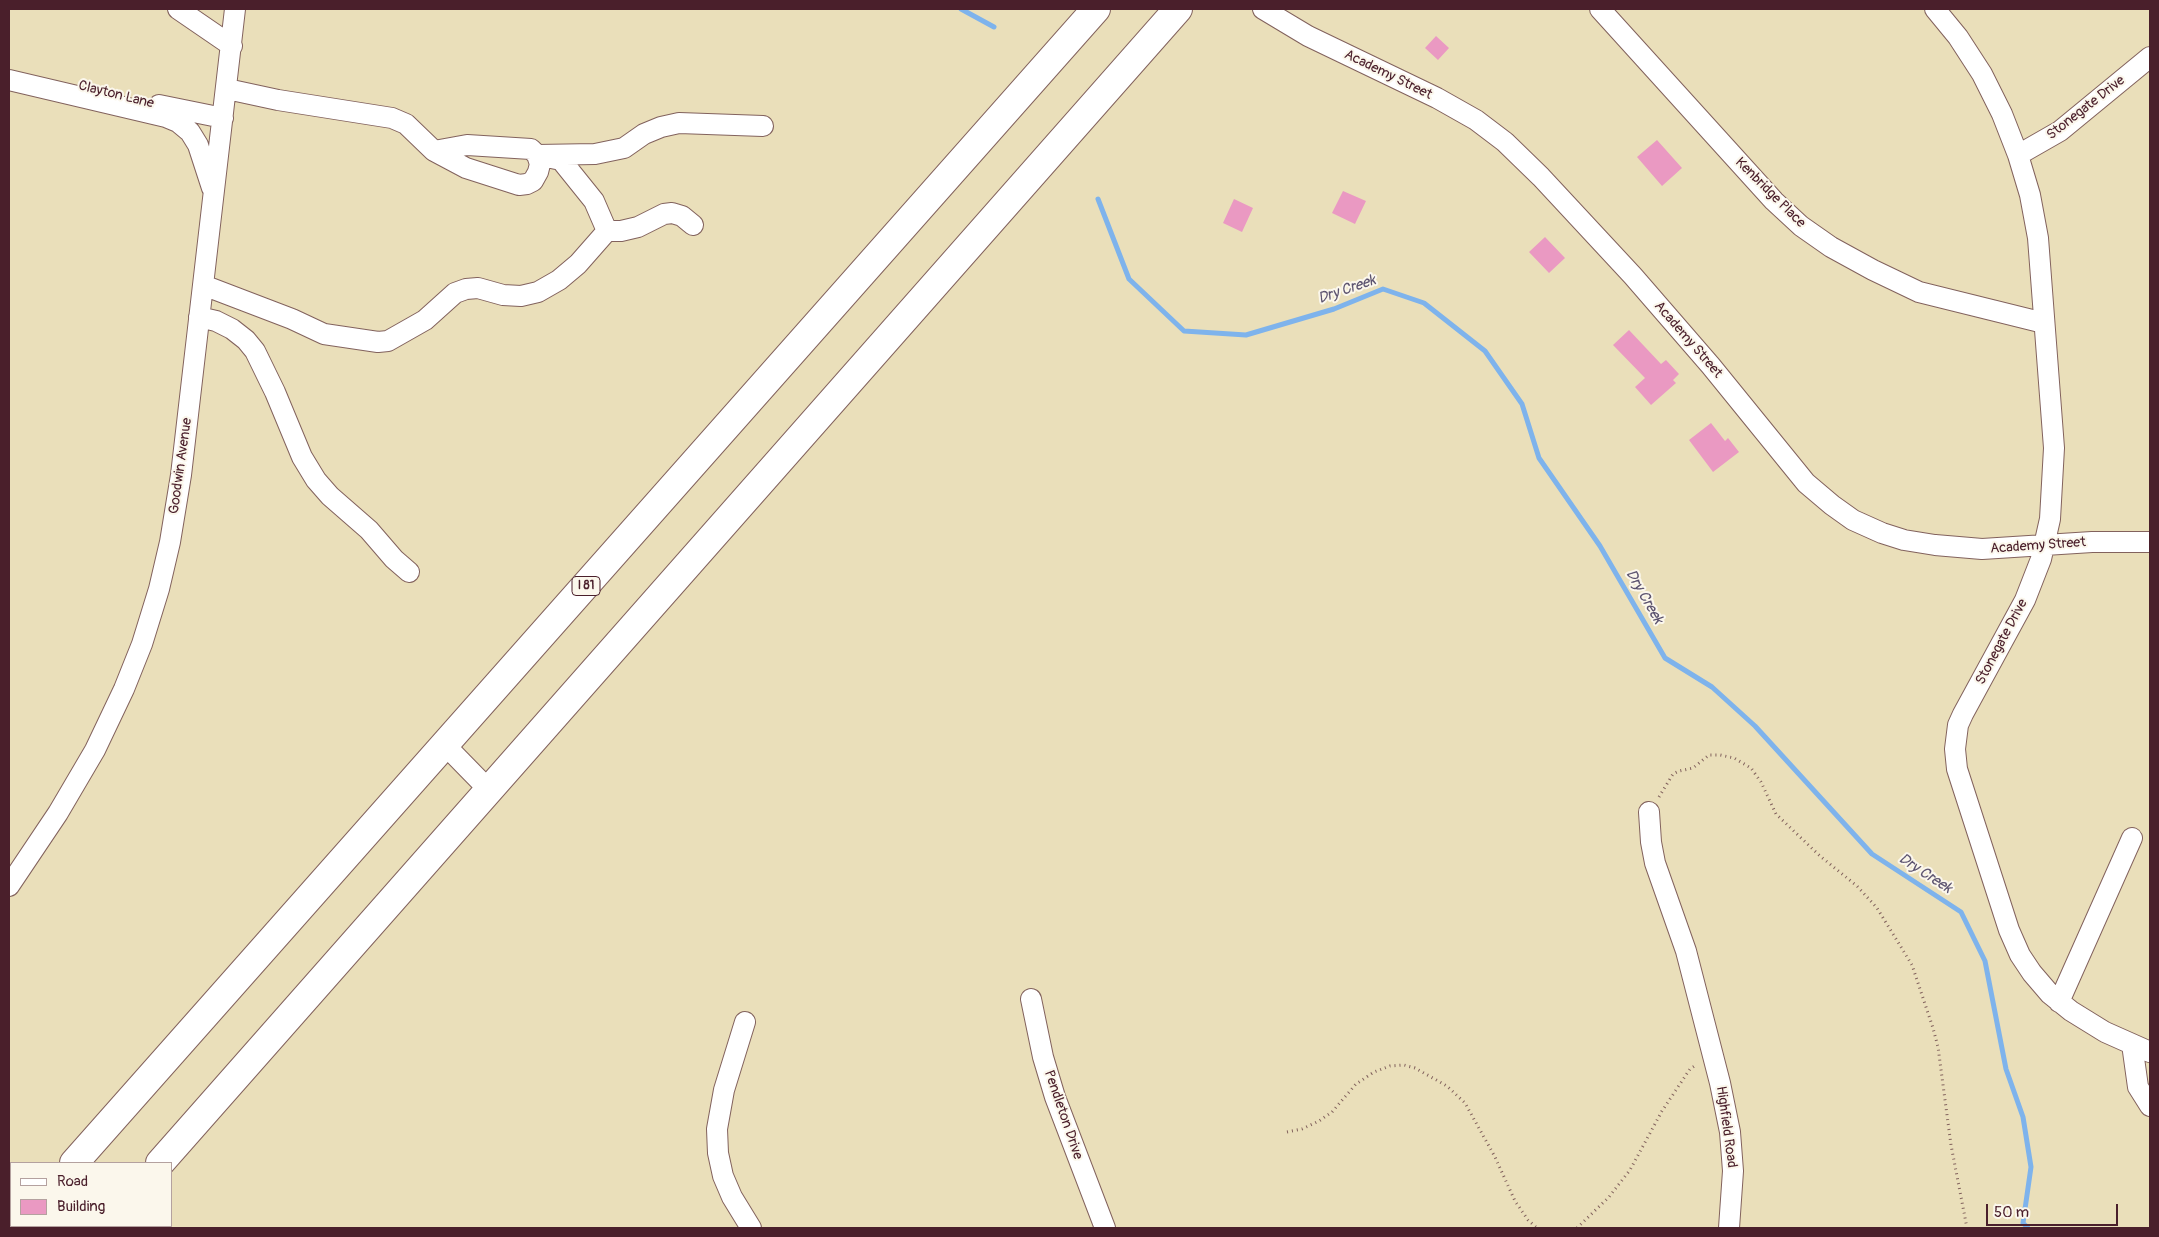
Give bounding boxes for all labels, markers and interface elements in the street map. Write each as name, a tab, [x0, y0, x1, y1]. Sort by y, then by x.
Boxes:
street label: Academy Street	[1341, 46, 1435, 104]
street label: Stonegate Drive	[2044, 72, 2128, 144]
street label: Clayton Lane	[76, 78, 156, 112]
street label: Kenbridge Place	[1731, 154, 1809, 232]
water label: Dry Creek	[1316, 272, 1378, 308]
street label: Academy Street	[1650, 298, 1726, 382]
street label: Goodwin Avenue	[166, 417, 196, 515]
street label: Academy Street	[1990, 534, 2086, 558]
water label: Dry Creek	[1621, 567, 1667, 627]
road number: I 81	[572, 576, 600, 596]
street label: Stonegate Drive	[1972, 596, 2032, 688]
water label: Dry Creek	[1895, 850, 1955, 898]
street label: Pendleton Drive	[1040, 1068, 1086, 1162]
street label: Highfield Road	[1712, 1085, 1740, 1169]
legend	[10, 1162, 172, 1227]
text: Road	[57, 1172, 88, 1191]
scale bar	[1989, 1194, 2122, 1226]
text: Building	[57, 1197, 105, 1216]
text: 50 m	[1994, 1203, 2029, 1222]

